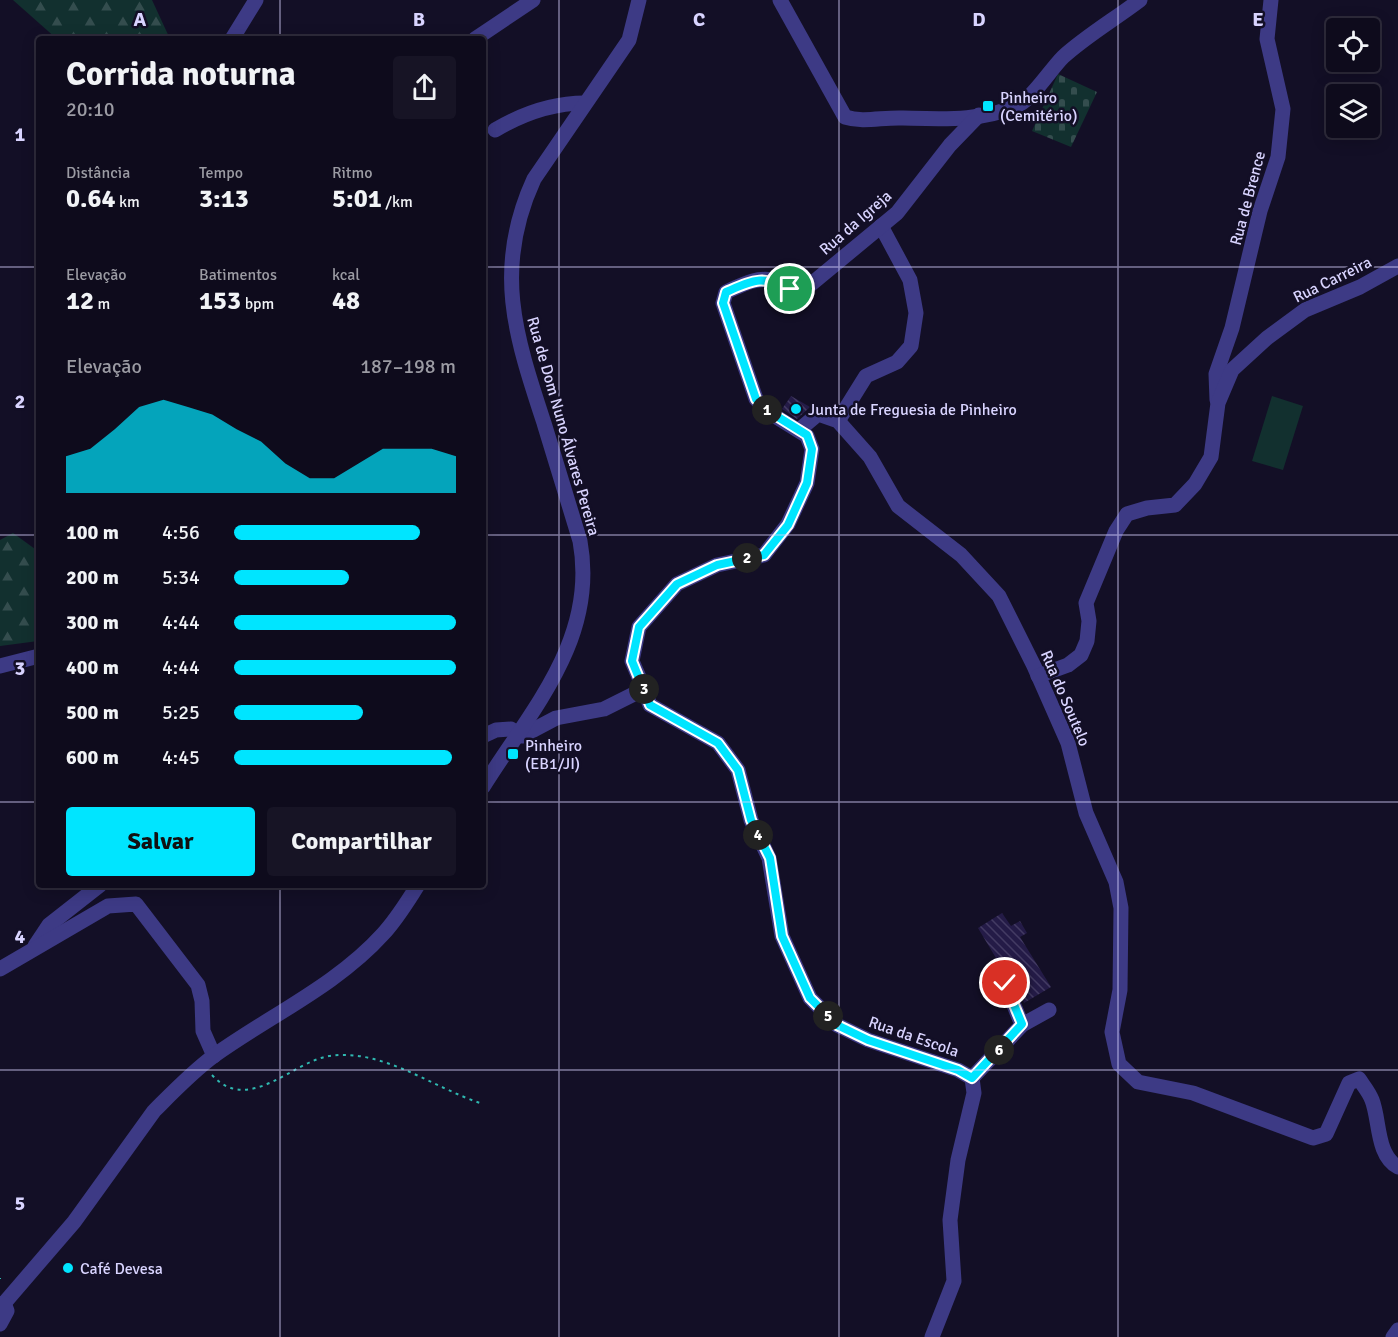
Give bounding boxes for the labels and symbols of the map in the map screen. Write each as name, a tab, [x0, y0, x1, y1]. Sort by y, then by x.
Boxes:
text: A	[134, 7, 147, 32]
text: B	[413, 7, 425, 32]
text: C	[693, 7, 705, 32]
text: D	[972, 7, 986, 32]
text: E	[1252, 7, 1264, 32]
place label: Pinheiro (Cemitério)	[1000, 88, 1077, 126]
marker: Pinheiro (Cemitério)	[981, 99, 995, 113]
text: 1	[15, 122, 26, 147]
street label: Rua de Brence	[1226, 149, 1270, 248]
street label: Rua da Igreja	[815, 186, 896, 260]
street label: Rua Carreira	[1290, 252, 1375, 308]
pin	[764, 263, 815, 314]
street label: Rua de Dom Nuno Álvares Pereira	[522, 314, 604, 538]
text: 2	[15, 389, 25, 414]
pin: 1	[752, 395, 782, 425]
place label: Junta de Freguesia de Pinheiro	[808, 400, 1017, 420]
marker: Junta de Freguesia de Pinheiro	[789, 402, 803, 416]
pin: 2	[732, 543, 762, 573]
street label: Rua do Soutelo	[1036, 647, 1094, 749]
text: 3	[15, 656, 25, 681]
pin: 3	[629, 674, 659, 704]
place label: Pinheiro (EB1/JI)	[525, 736, 582, 774]
marker: Pinheiro (EB1/JI)	[506, 747, 520, 761]
pin: 4	[743, 820, 773, 850]
text: 4	[15, 924, 26, 949]
pin	[979, 957, 1030, 1008]
pin: 5	[813, 1001, 843, 1031]
street label: Rua da Escola	[866, 1012, 962, 1062]
pin: 6	[984, 1035, 1014, 1065]
text: 5	[15, 1191, 25, 1216]
place label: Café Devesa	[80, 1259, 163, 1279]
marker: Café Devesa	[61, 1261, 75, 1275]

